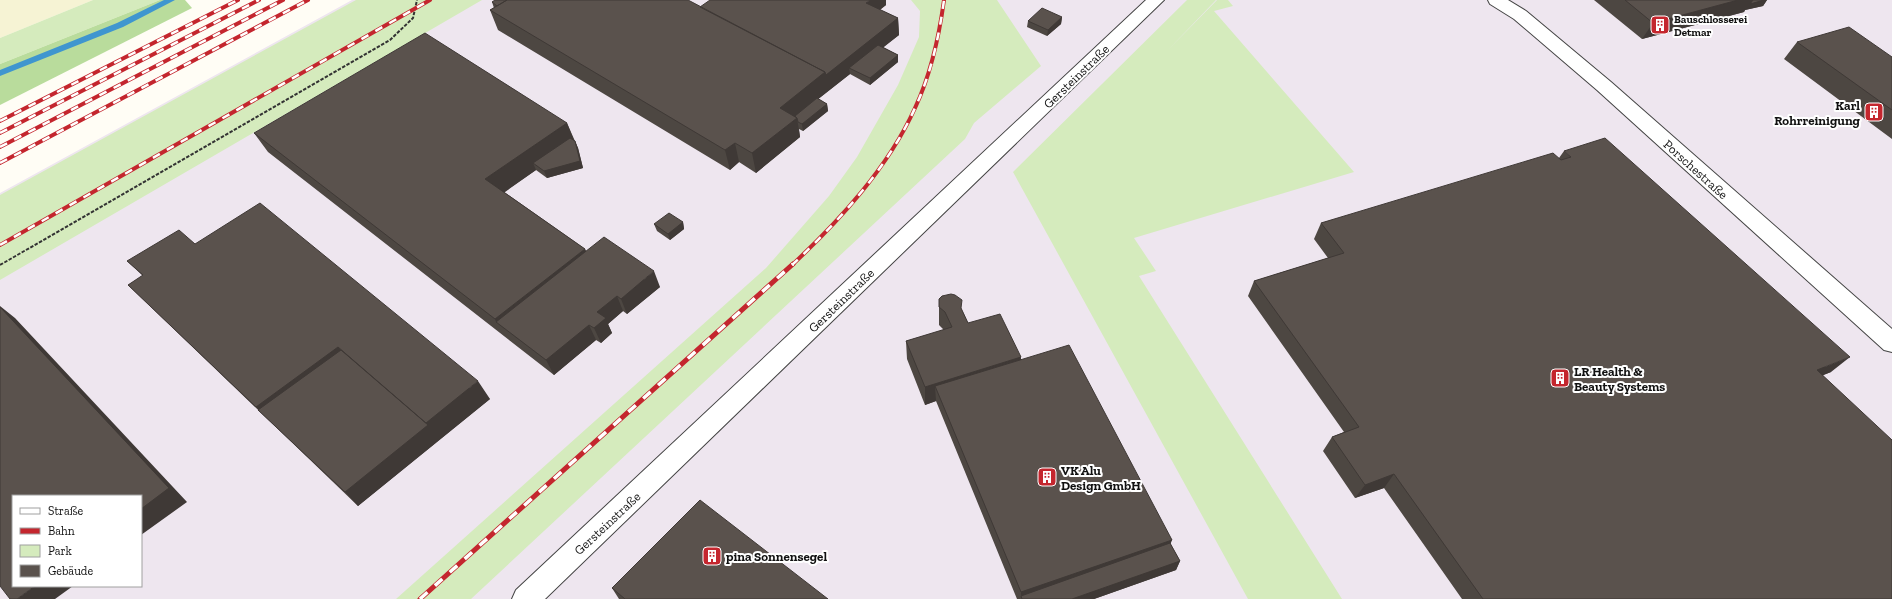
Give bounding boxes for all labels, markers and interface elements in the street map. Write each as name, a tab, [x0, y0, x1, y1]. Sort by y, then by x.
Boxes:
place label: Bauschlosserei Detmar	[1674, 13, 1748, 39]
building icon: Bauschlosserei Detmar	[1649, 14, 1671, 36]
street label: Gersteinstraße	[1041, 41, 1112, 111]
place label: Karl Rohrreinigung	[1774, 98, 1861, 128]
building icon: Karl Rohrreinigung	[1863, 101, 1885, 123]
street label: Porschestraße	[1660, 137, 1731, 202]
street label: Gersteinstraße	[806, 265, 877, 335]
place label: LR Health & Beauty Systems	[1574, 364, 1665, 394]
building icon: LR Health & Beauty Systems	[1549, 367, 1571, 389]
place label: VK Alu Design GmbH	[1061, 463, 1141, 493]
building icon: VK Alu Design GmbH	[1036, 466, 1058, 488]
street label: Gersteinstraße	[571, 489, 644, 558]
legend	[12, 495, 142, 587]
text: Straße	[48, 504, 84, 518]
text: Bahn	[48, 524, 75, 538]
text: Park	[48, 544, 73, 558]
building icon: pina Sonnensegel	[701, 545, 723, 567]
place label: pina Sonnensegel	[726, 549, 827, 564]
text: Gebäude	[48, 564, 93, 578]

